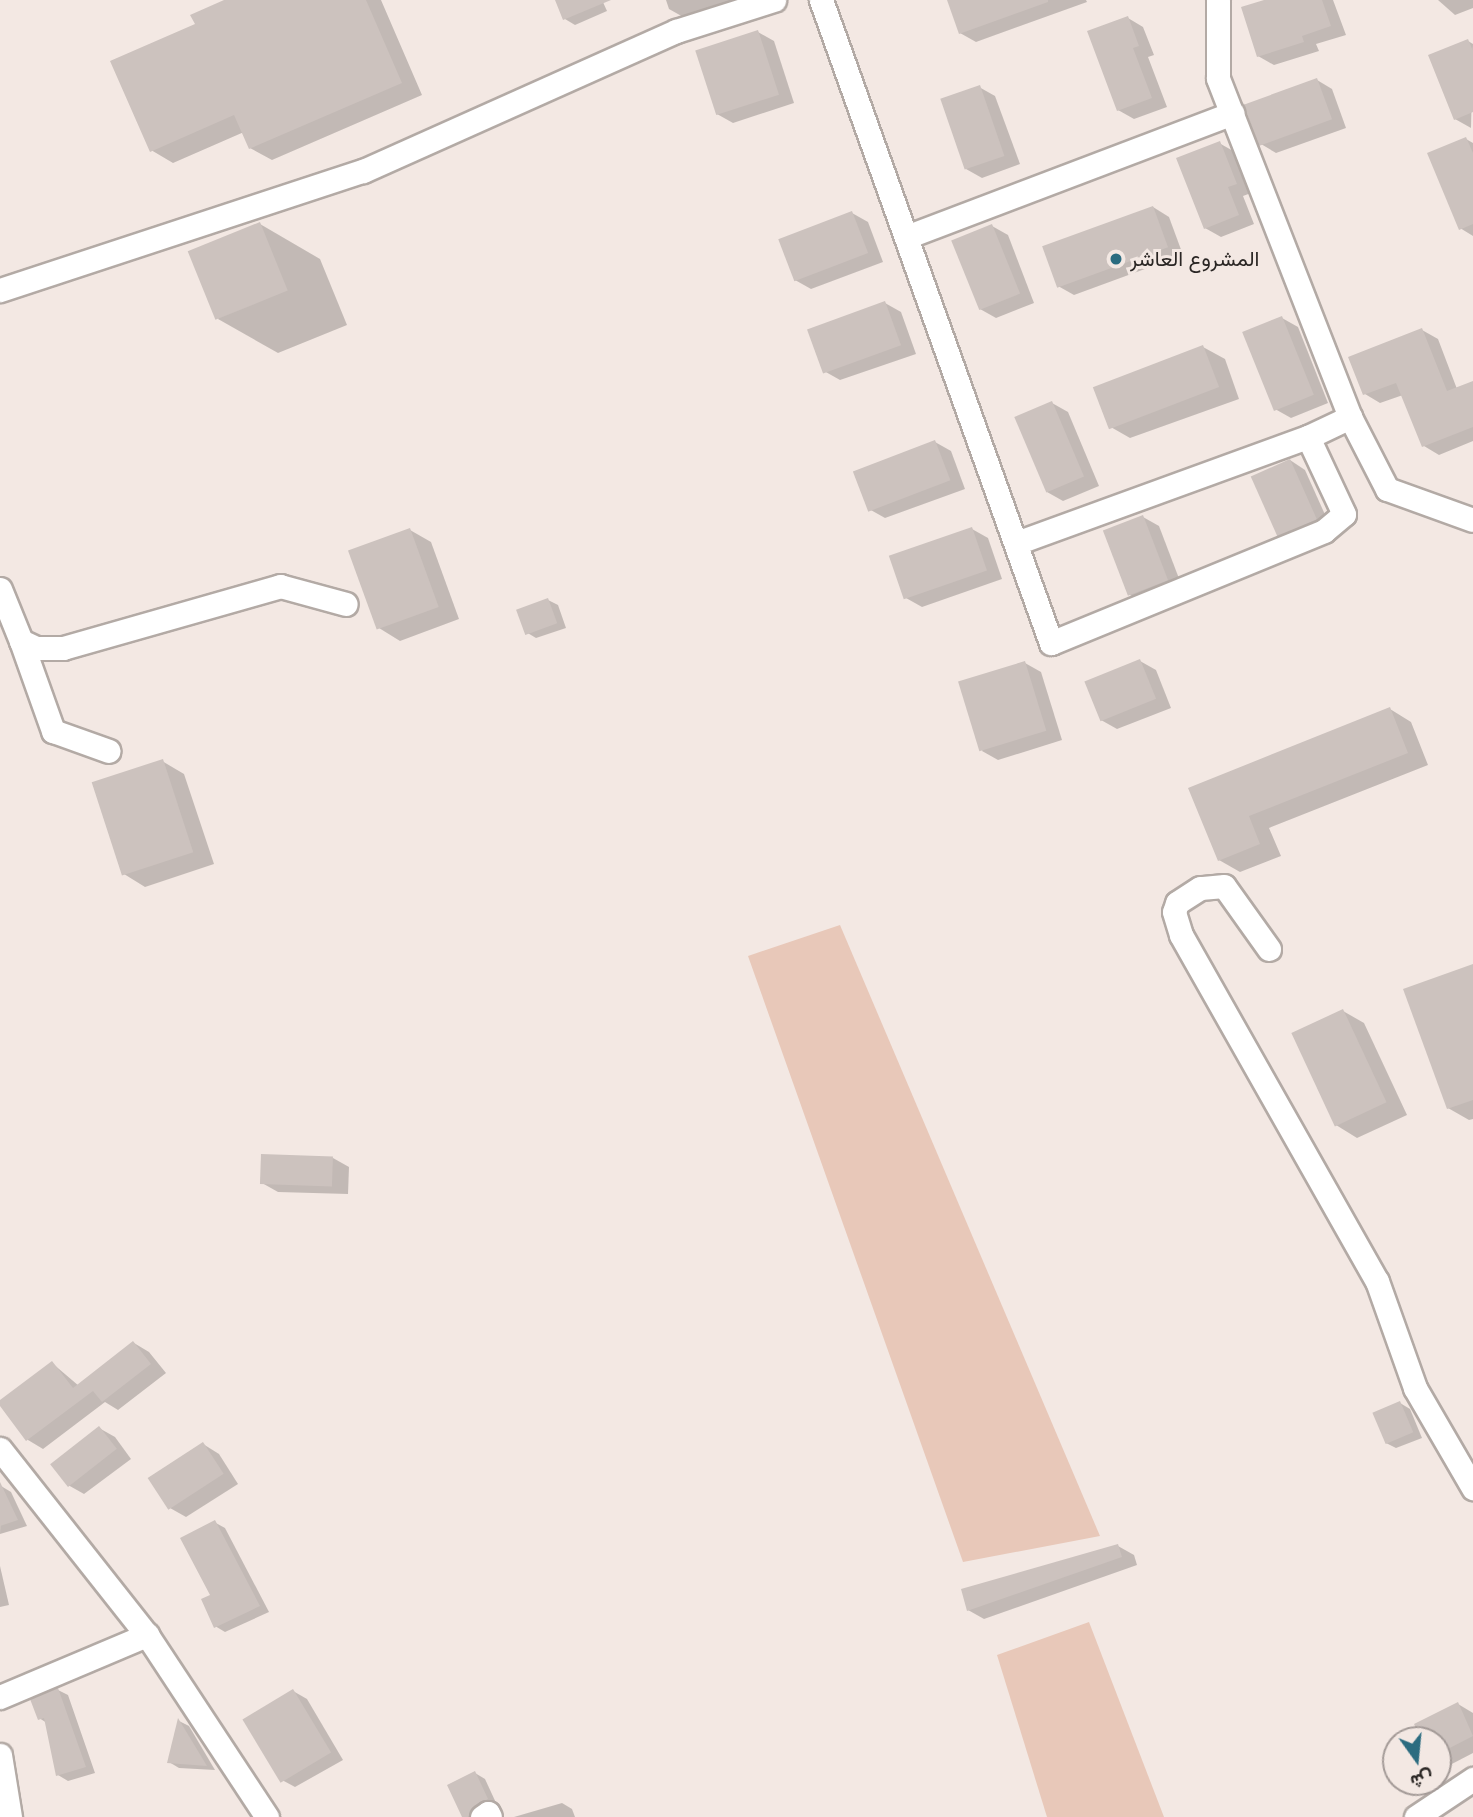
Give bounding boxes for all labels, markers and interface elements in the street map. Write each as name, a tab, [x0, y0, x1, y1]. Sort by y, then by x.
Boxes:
place label: المشروع العاشر	[1130, 246, 1259, 272]
marker: المشروع العاشر	[1108, 251, 1124, 267]
north arrow	[1382, 1726, 1452, 1796]
text: ش	[1408, 1766, 1436, 1794]

